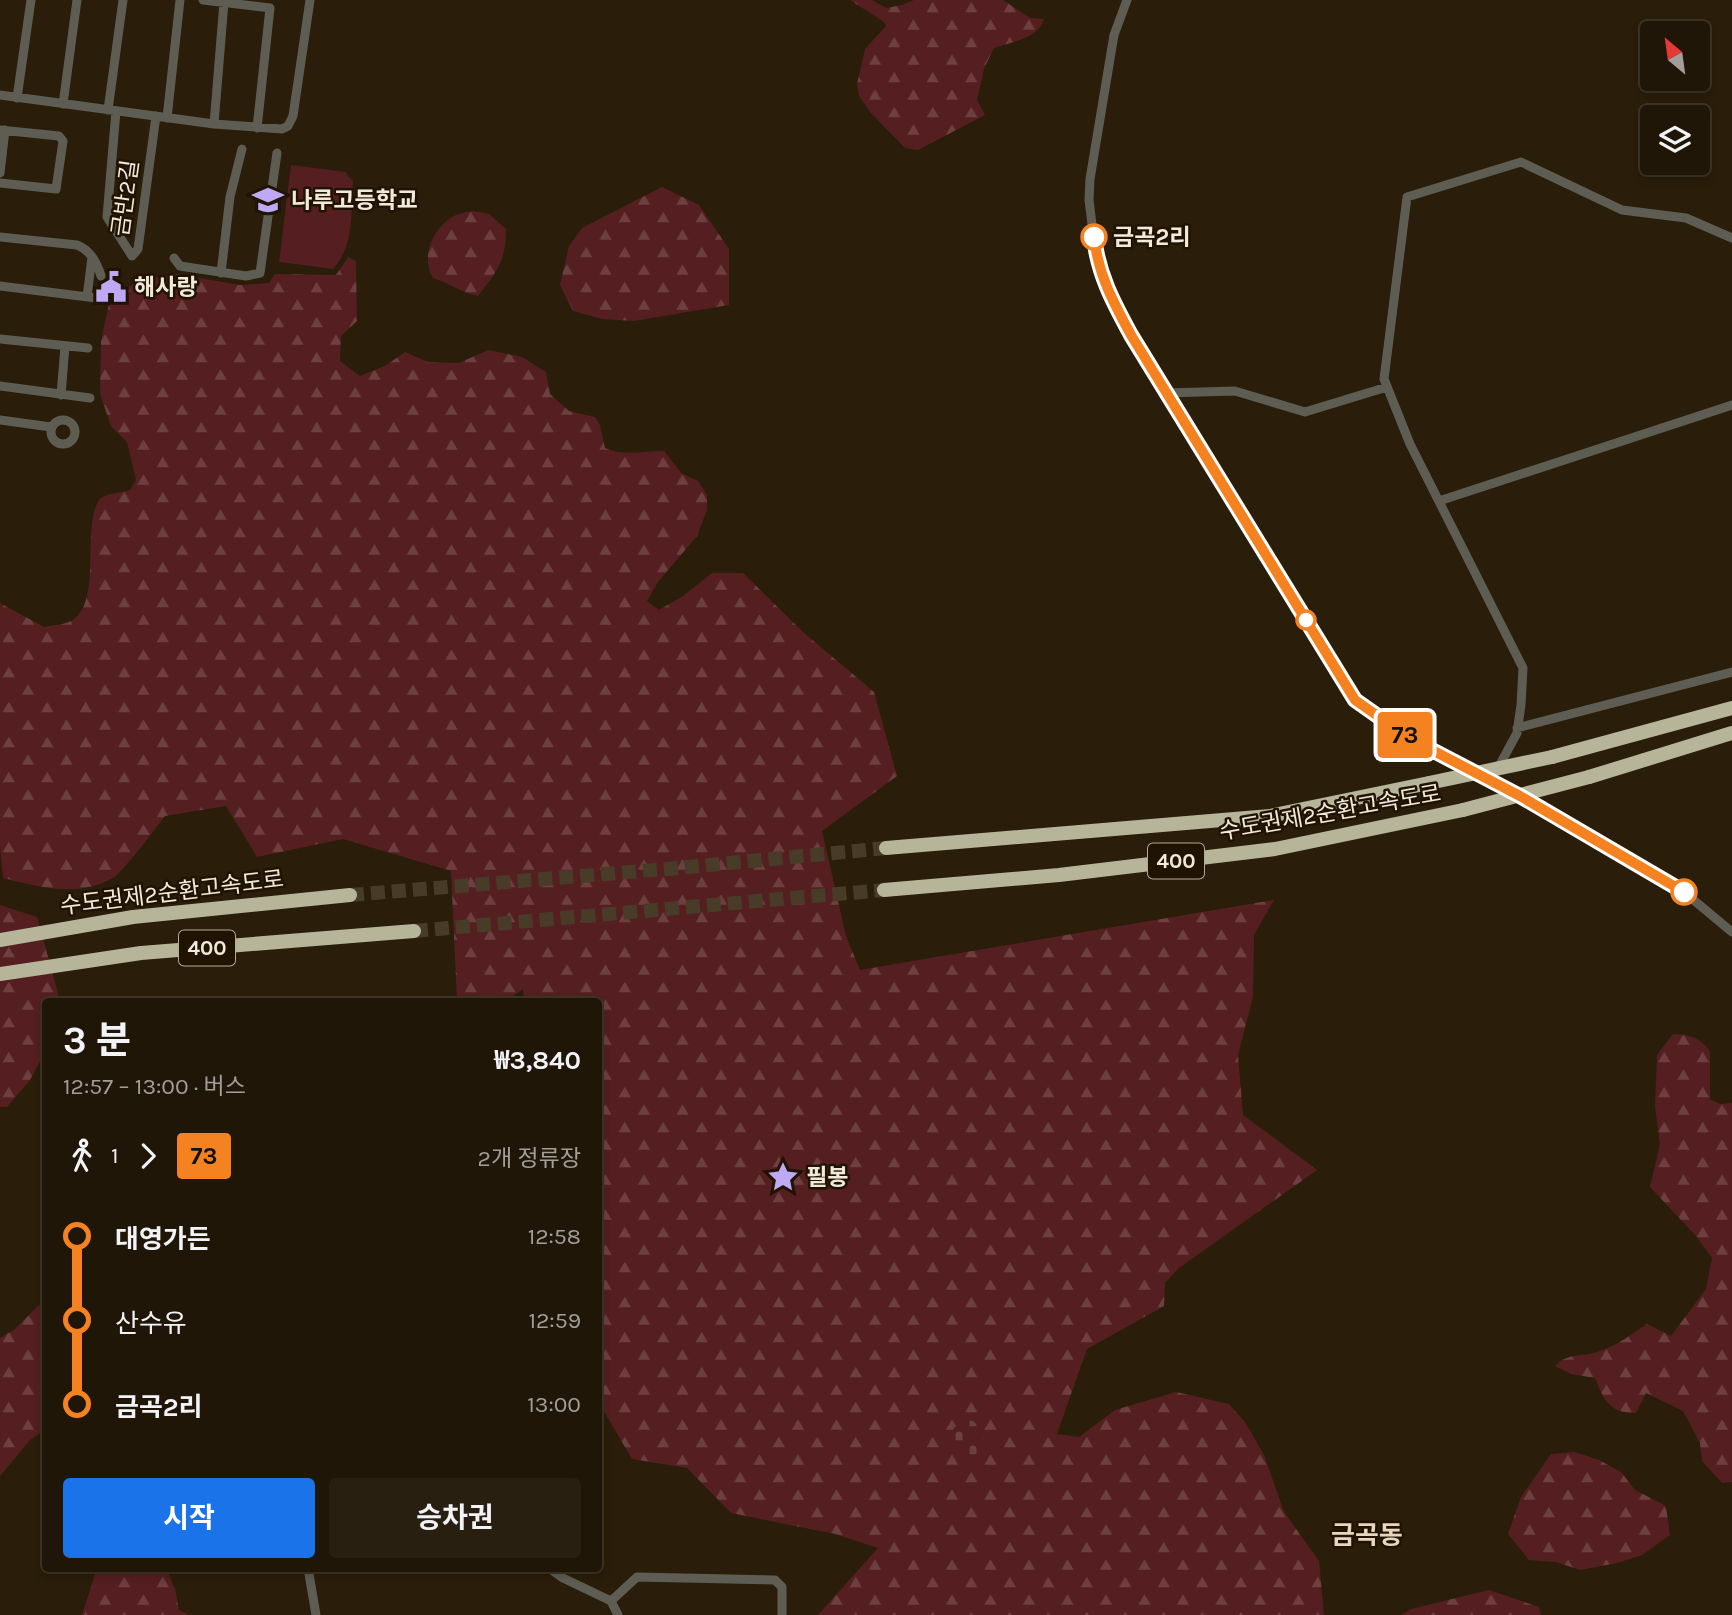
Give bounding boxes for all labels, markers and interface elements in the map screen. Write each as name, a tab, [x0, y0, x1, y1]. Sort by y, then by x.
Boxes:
north arrow	[1640, 21, 1710, 91]
map controls	[1640, 21, 1710, 175]
button: layers	[1640, 105, 1710, 175]
street label: 금반2길	[107, 158, 144, 238]
school or university icon: 나루고등학교	[251, 183, 285, 217]
place label: 나루고등학교	[291, 187, 418, 214]
marker: 금곡2리	[1081, 224, 1107, 250]
place label: 금곡2리	[1113, 224, 1190, 251]
public building icon: 해사랑	[94, 270, 128, 304]
place label: 해사랑	[134, 274, 197, 301]
unlabelled marker	[1296, 610, 1316, 630]
line badge: 73	[1374, 712, 1436, 758]
text: 73	[1392, 721, 1418, 749]
street label: 수도권제2순환고속도로	[1217, 780, 1443, 845]
road number: 400	[1148, 844, 1204, 878]
street label: 수도권제2순환고속도로	[59, 865, 285, 920]
unlabelled marker	[1671, 879, 1697, 905]
road number: 400	[179, 930, 235, 965]
text: 3 분	[63, 1018, 131, 1063]
text: ₩3,840	[494, 1045, 581, 1076]
text: 12:57 – 13:00 · 버스	[63, 1073, 246, 1100]
icon: walk	[63, 1137, 101, 1175]
icon: forward	[129, 1137, 167, 1175]
text: 1	[111, 1142, 119, 1169]
text: 73	[191, 1142, 217, 1170]
text: 2개 정류장	[478, 1145, 581, 1172]
place icon: 필봉	[766, 1160, 800, 1194]
place label: 필봉	[806, 1164, 848, 1191]
text: 12:58	[528, 1223, 581, 1250]
text: 대영가든	[115, 1224, 211, 1255]
text: 12:59	[528, 1307, 581, 1334]
text: 산수유	[115, 1308, 187, 1339]
text: 13:00	[527, 1391, 581, 1418]
text: 금곡2리	[115, 1392, 203, 1423]
button: 시작	[63, 1478, 315, 1558]
button: 승차권	[329, 1478, 581, 1558]
district label: 금곡동	[1331, 1520, 1403, 1551]

